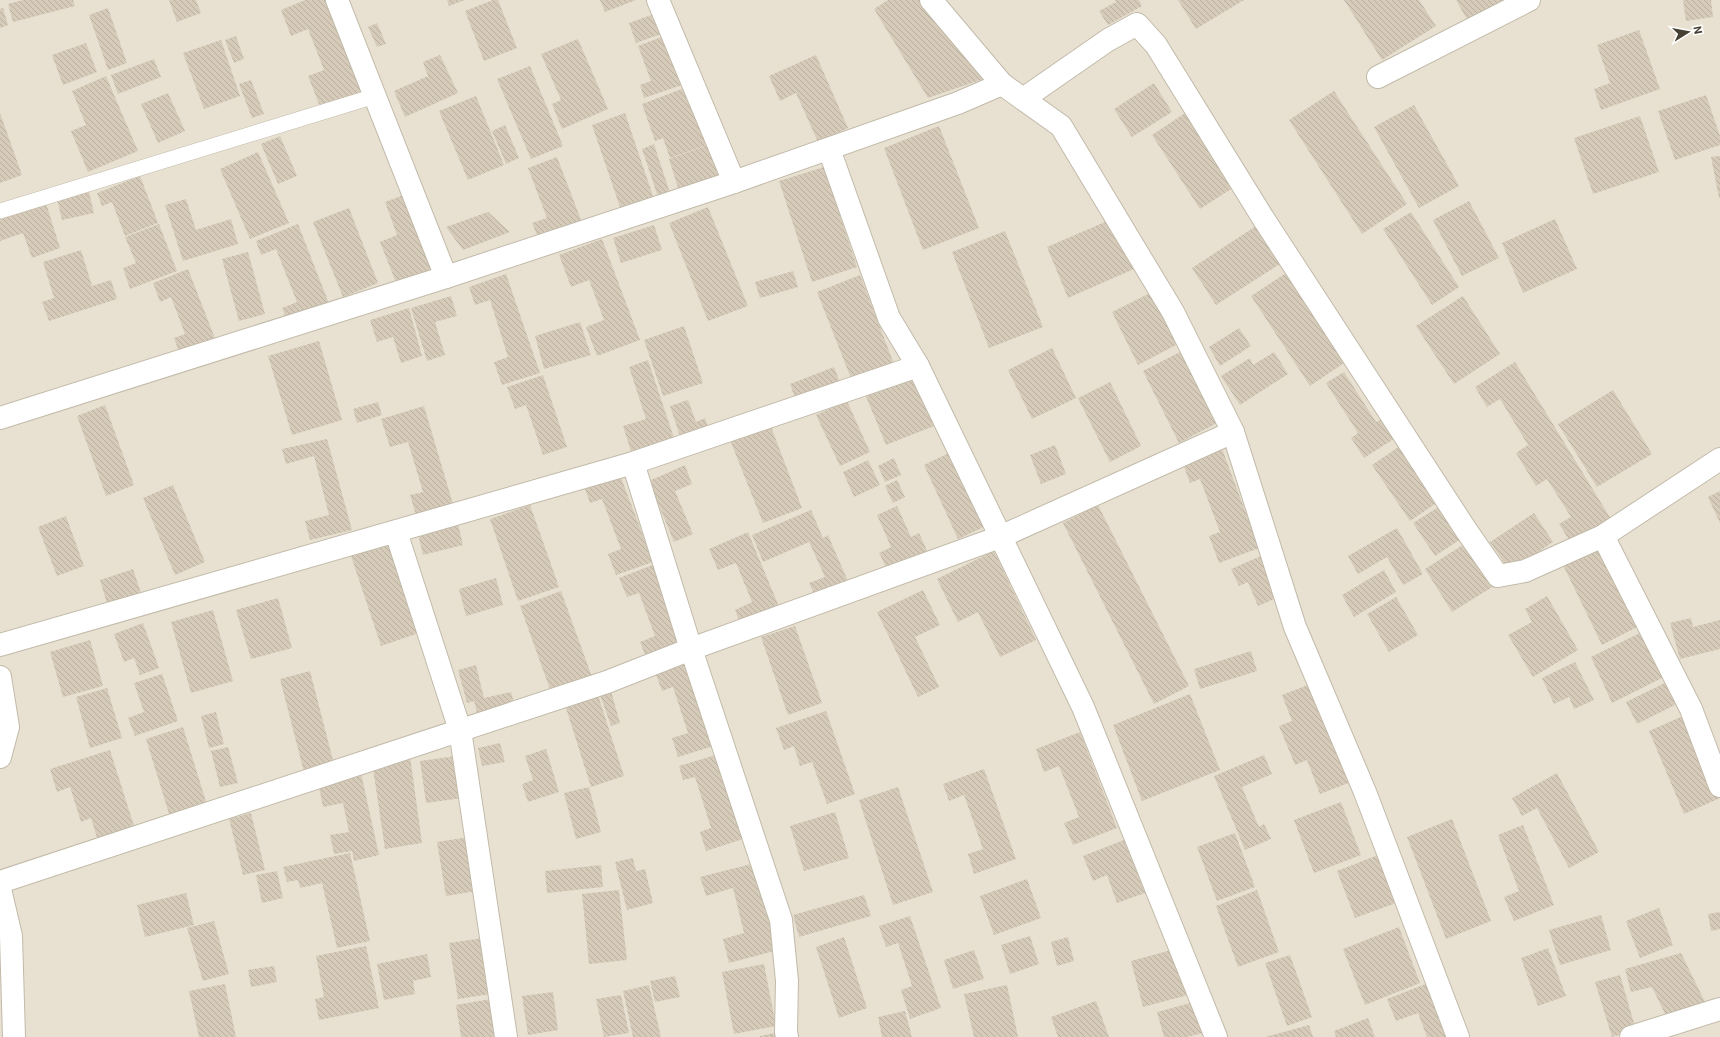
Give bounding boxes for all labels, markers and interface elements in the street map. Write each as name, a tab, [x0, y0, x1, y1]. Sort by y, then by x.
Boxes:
north arrow	[1668, 12, 1708, 52]
text: N	[1690, 25, 1704, 35]

